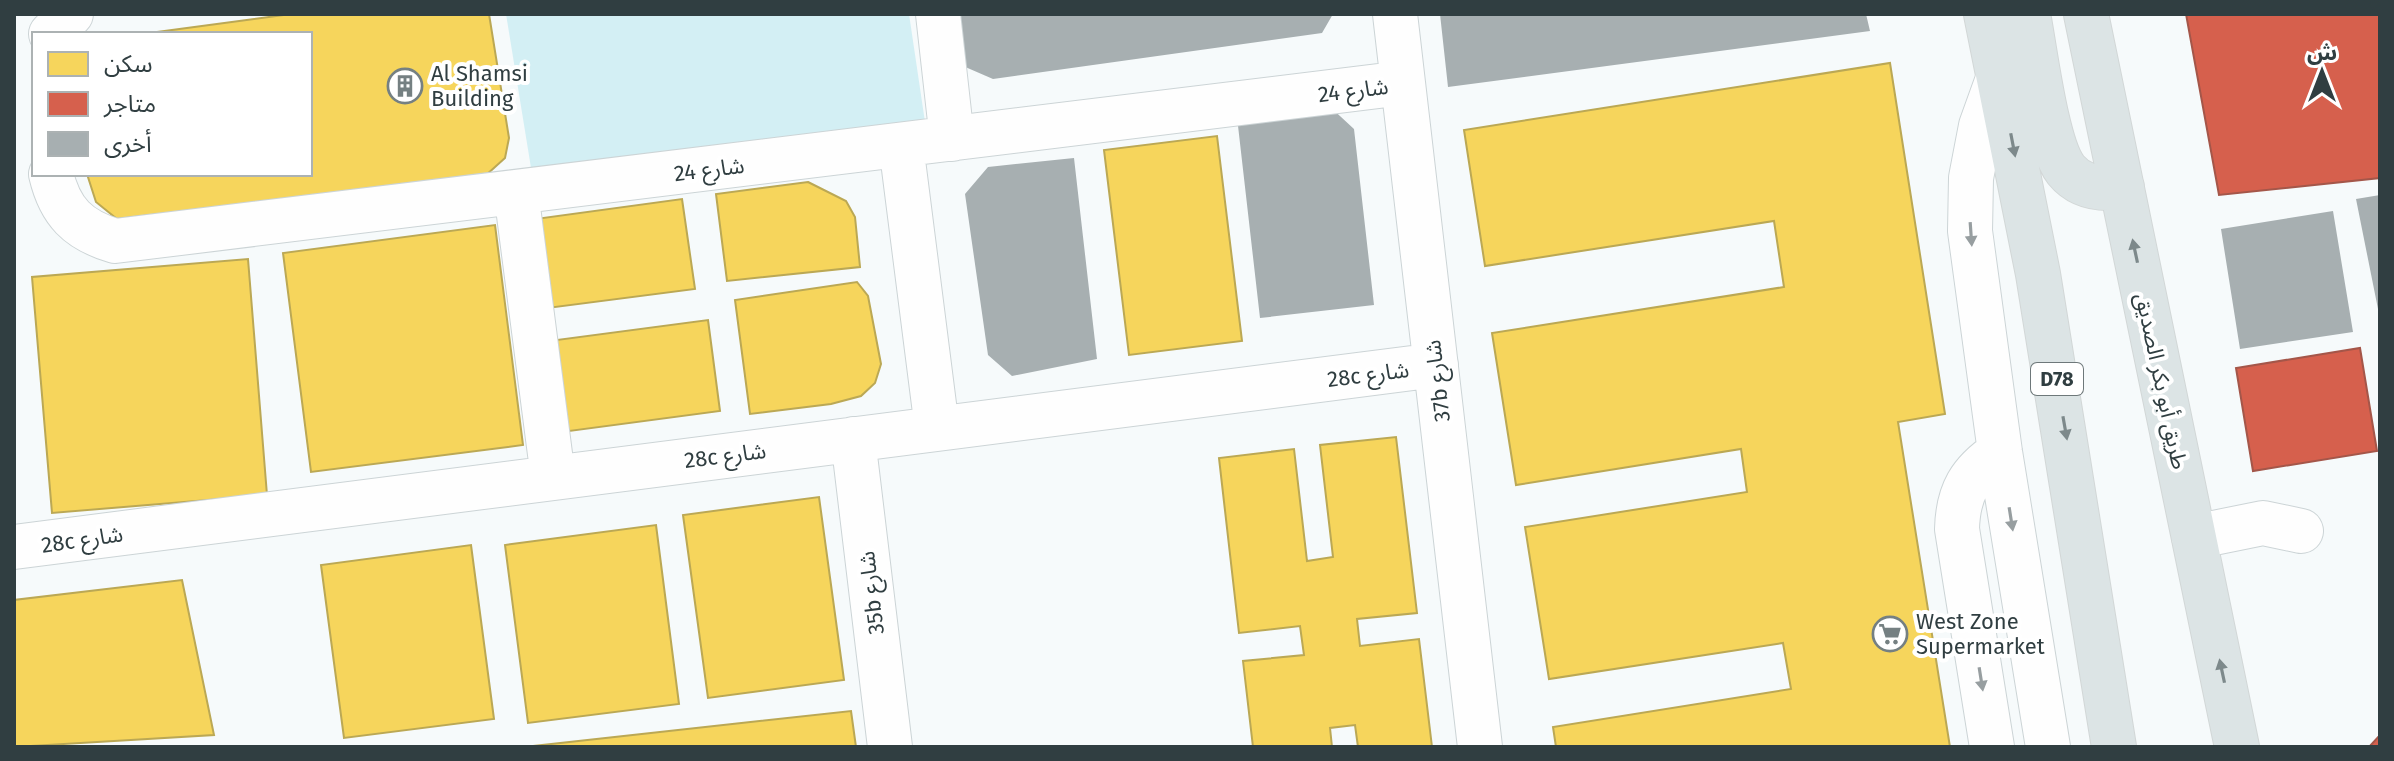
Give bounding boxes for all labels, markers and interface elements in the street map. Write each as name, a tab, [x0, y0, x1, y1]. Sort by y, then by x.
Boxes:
legend	[32, 32, 312, 176]
north arrow	[2282, 32, 2362, 112]
text: ش	[2307, 39, 2337, 66]
text: سكن	[104, 50, 153, 78]
place label: Al Shamsi Building	[431, 60, 528, 112]
building icon: Al Shamsi Building	[386, 67, 424, 105]
street label: شارع 24	[1316, 73, 1390, 111]
text: متاجر	[103, 90, 156, 118]
text: أخرى	[104, 128, 152, 158]
one-way arrow	[2007, 133, 2020, 158]
street label: شارع 24	[672, 152, 746, 190]
one-way arrow	[1965, 222, 1978, 247]
one-way arrow	[2128, 239, 2141, 264]
street label: طريق أبو بكر الصديق	[2130, 290, 2193, 472]
street label: 37b شارع	[1419, 338, 1459, 423]
street label: 28c شارع	[1326, 356, 1411, 396]
road number: D78	[2031, 363, 2083, 395]
one-way arrow	[2060, 416, 2072, 441]
street label: 28c شارع	[683, 437, 768, 477]
one-way arrow	[2005, 507, 2018, 532]
street label: 28c شارع	[39, 520, 125, 562]
street label: 35b شارع	[853, 549, 893, 636]
place label: West Zone Supermarket	[1916, 608, 2045, 660]
supermarket icon: West Zone Supermarket	[1871, 615, 1909, 653]
one-way arrow	[2215, 658, 2227, 683]
one-way arrow	[1976, 667, 1988, 692]

